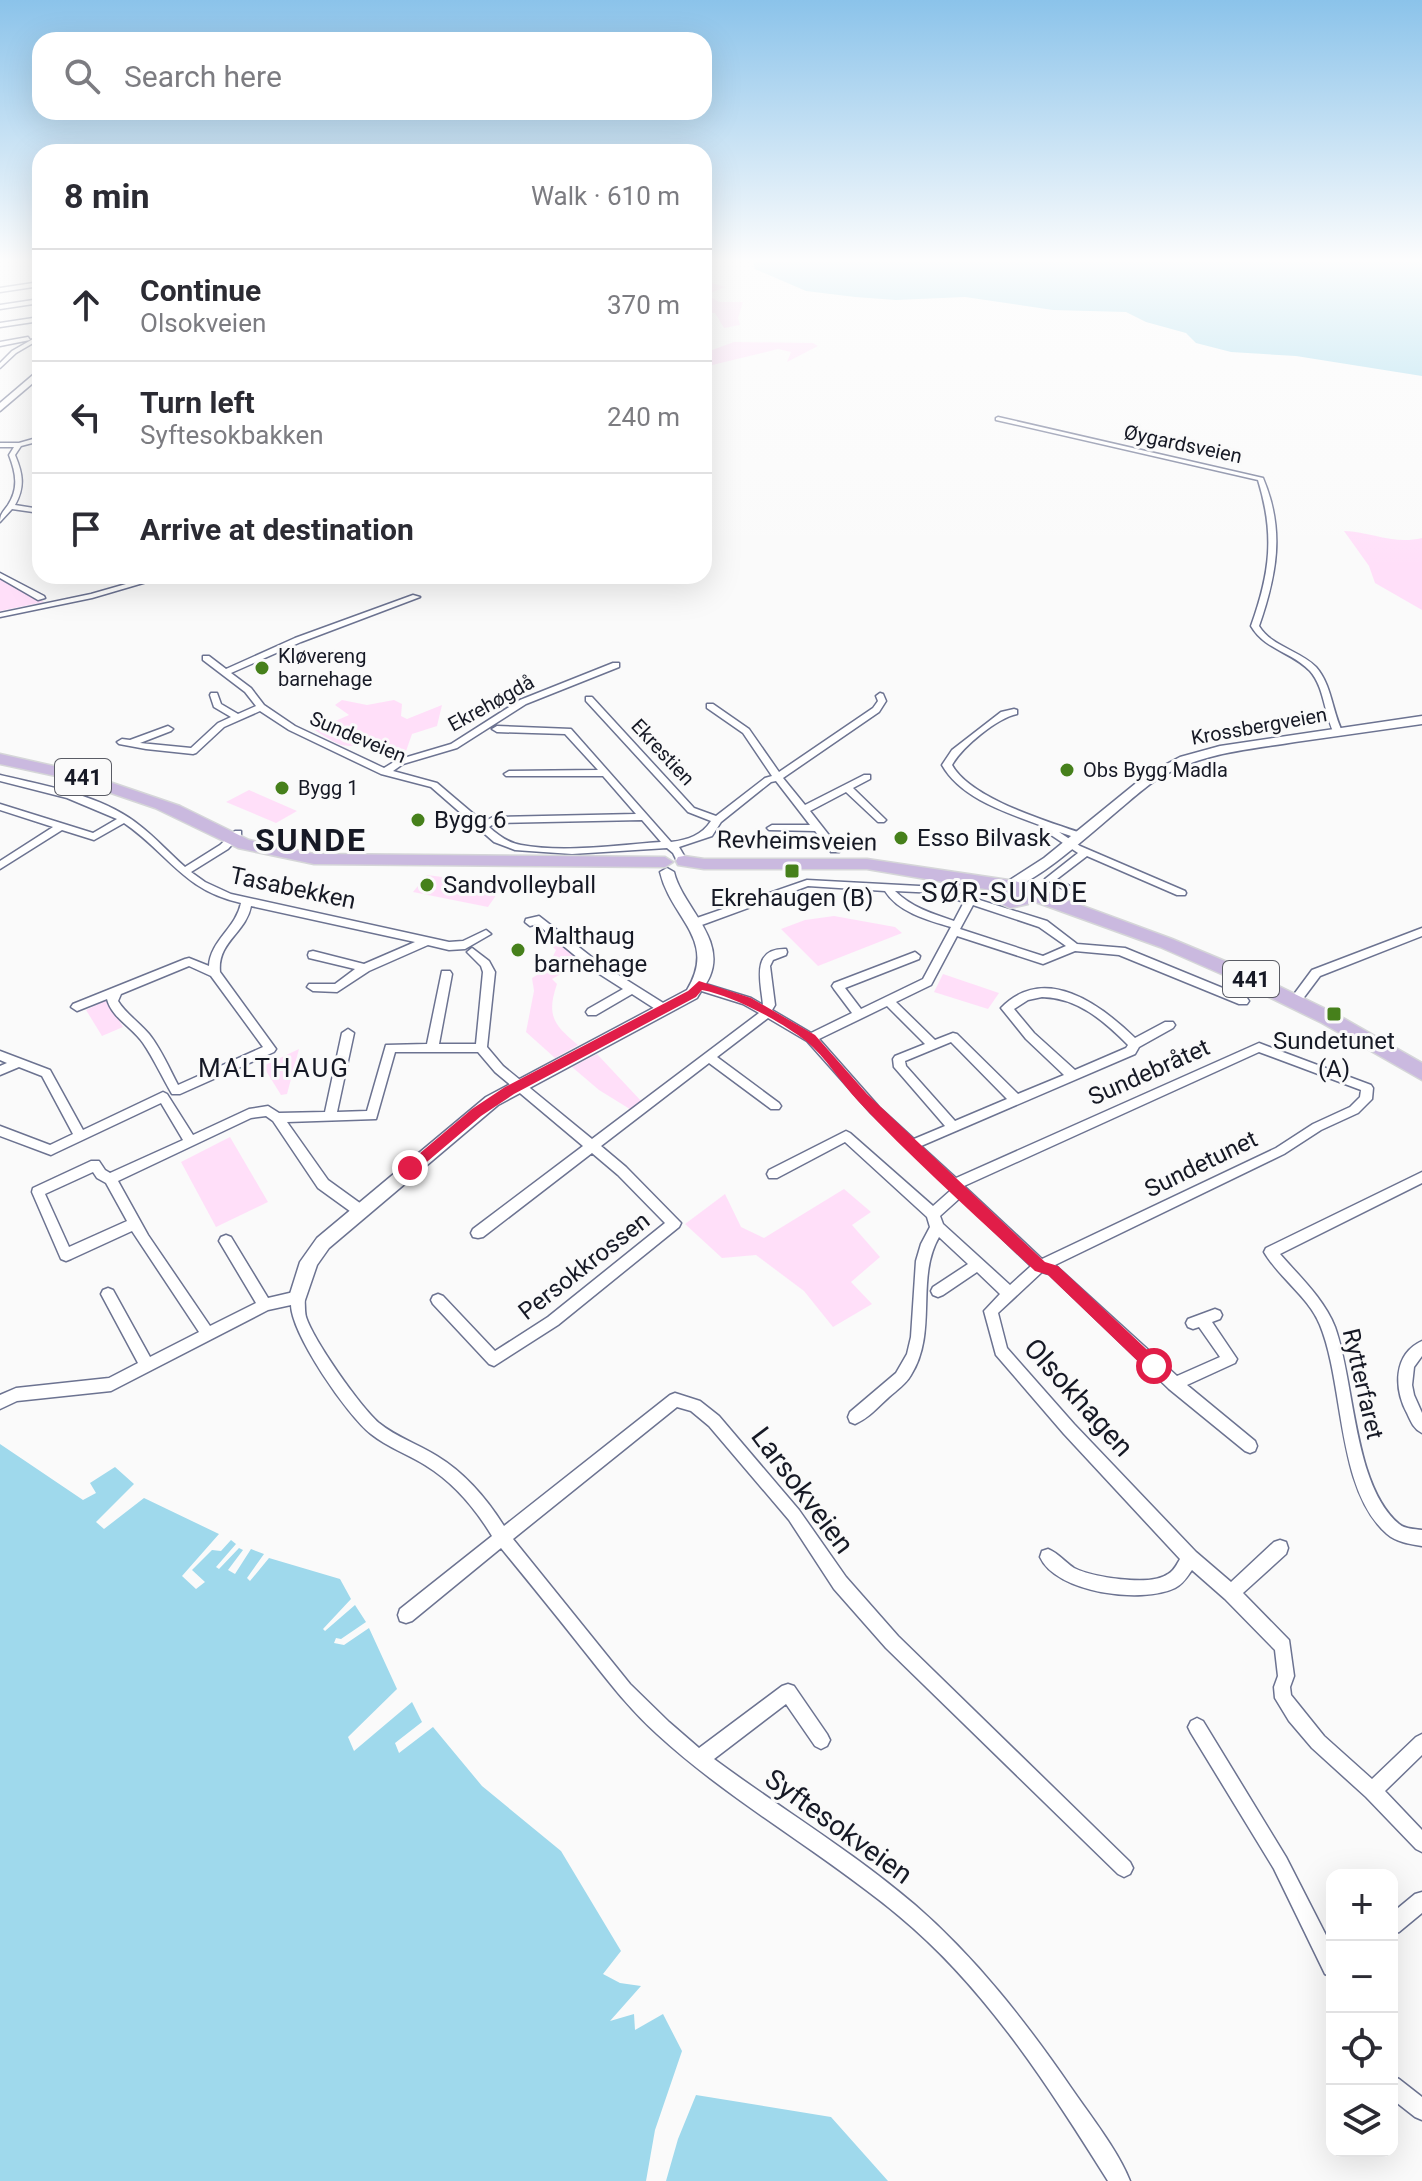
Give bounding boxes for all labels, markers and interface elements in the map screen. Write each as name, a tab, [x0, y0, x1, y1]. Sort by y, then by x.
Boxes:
search box	[32, 32, 712, 120]
icon: search	[60, 54, 104, 98]
text: Search here	[124, 59, 282, 94]
text: 8 min	[64, 176, 149, 216]
text: Walk · 610 m	[531, 181, 680, 211]
text: Continue	[140, 273, 261, 308]
icon: ahead	[64, 283, 108, 327]
text: 370 m	[607, 290, 680, 320]
text: Olsokveien	[140, 308, 266, 338]
text: Turn left	[140, 385, 255, 420]
icon: left	[64, 395, 108, 439]
text: 240 m	[607, 402, 680, 432]
text: Syftesokbakken	[140, 420, 324, 450]
street label: Øygardsveien	[1122, 420, 1244, 468]
icon: arrive	[64, 507, 108, 551]
text: Arrive at destination	[140, 512, 414, 547]
place label: Kløvereng barnehage	[278, 644, 372, 691]
marker: Kløvereng barnehage	[253, 659, 271, 677]
street label: Ekrehøgdå	[444, 670, 538, 736]
street label: Krossbergveien	[1189, 702, 1329, 750]
street label: Sundeveien	[306, 706, 410, 768]
street label: Ekrestien	[626, 714, 700, 790]
place label: Obs Bygg Madla	[1083, 758, 1228, 782]
road number: 441	[55, 759, 111, 795]
marker: Obs Bygg Madla	[1058, 761, 1076, 779]
place label: Bygg 1	[298, 776, 358, 800]
marker: Bygg 1	[273, 779, 291, 797]
place label: Bygg 6	[434, 806, 507, 834]
marker: Bygg 6	[409, 811, 427, 829]
district label: SUNDE	[255, 821, 367, 859]
place label: Esso Bilvask	[917, 824, 1052, 852]
street label: Revheimsveien	[717, 826, 877, 856]
marker: Esso Bilvask	[892, 829, 910, 847]
street label: Tasabekken	[228, 861, 358, 915]
marker: Ekrehaugen (B)	[783, 862, 801, 880]
place label: Sandvolleyball	[443, 871, 596, 899]
marker: Sandvolleyball	[418, 876, 436, 894]
district label: SØR-SUNDE	[921, 876, 1089, 909]
place label: Ekrehaugen (B)	[711, 884, 873, 912]
place label: Malthaug barnehage	[534, 922, 647, 978]
marker: Malthaug barnehage	[509, 941, 527, 959]
road number: 441	[1223, 961, 1279, 997]
marker: Sundetunet (A)	[1325, 1005, 1343, 1023]
place label: Sundetunet (A)	[1273, 1027, 1395, 1083]
street label: Sundebråtet	[1084, 1033, 1214, 1111]
district label: MALTHAUG	[198, 1053, 350, 1083]
street label: Sundetunet	[1140, 1125, 1262, 1203]
route end	[392, 1150, 428, 1186]
street label: Persokkrossen	[513, 1206, 655, 1326]
street label: Rytterfaret	[1337, 1326, 1389, 1442]
street label: Olsokhagen	[1017, 1332, 1140, 1463]
route start	[1136, 1348, 1172, 1384]
street label: Larsokveien	[744, 1421, 861, 1560]
street label: Syftesokveien	[759, 1762, 919, 1891]
map controls	[1326, 1869, 1398, 2157]
button: +	[1326, 1869, 1398, 1941]
button: −	[1326, 1941, 1398, 2013]
button: locate	[1326, 2013, 1398, 2085]
button: layers	[1326, 2085, 1398, 2157]

